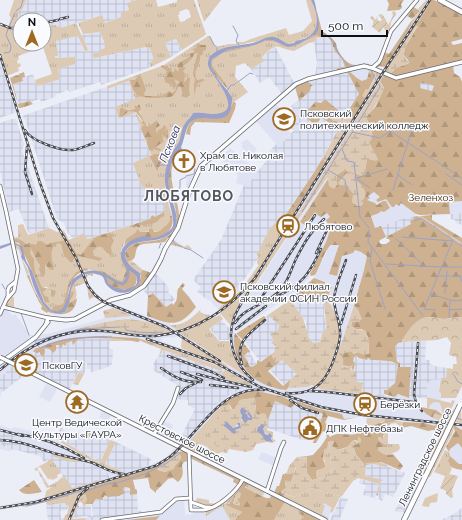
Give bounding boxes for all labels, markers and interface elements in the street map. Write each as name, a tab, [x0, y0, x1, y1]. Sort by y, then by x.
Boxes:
north arrow	[12, 12, 52, 52]
scale bar	[322, 12, 387, 38]
text: N	[28, 16, 36, 29]
text: 500 m	[328, 19, 363, 33]
school or university icon: Псковский политехнический колледж	[271, 106, 297, 132]
place label: Псковский политехнический колледж	[300, 108, 429, 131]
water label: Пскова	[157, 123, 183, 164]
church icon: Храм св. Николая в Любятове	[171, 148, 197, 174]
place label: Храм св. Николая в Любятове	[200, 150, 283, 173]
district label: ЛЮБЯТОВО	[144, 188, 234, 204]
park label: Зеленхоз	[409, 192, 454, 203]
station icon: Любятово	[275, 213, 301, 239]
place label: Любятово	[304, 221, 352, 232]
school or university icon: Псковский филиал академии ФСИН России	[211, 279, 237, 305]
place label: Псковский филиал академии ФСИН России	[240, 281, 357, 304]
school or university icon: ПсковГУ	[13, 352, 39, 378]
place label: ПсковГУ	[42, 360, 83, 371]
temple icon: Центр Ведической Культуры «ГАУРА»	[64, 389, 90, 415]
station icon: Берёзки	[352, 391, 378, 417]
place label: Берёзки	[380, 399, 420, 410]
street label: Ленинградское шоссе	[396, 406, 454, 508]
street label: Крестовское шоссе	[137, 412, 227, 466]
public building icon: ДПК Нефтебазы	[297, 415, 323, 441]
place label: Центр Ведической Культуры «ГАУРА»	[32, 417, 122, 440]
place label: ДПК Нефтебазы	[326, 423, 403, 434]

